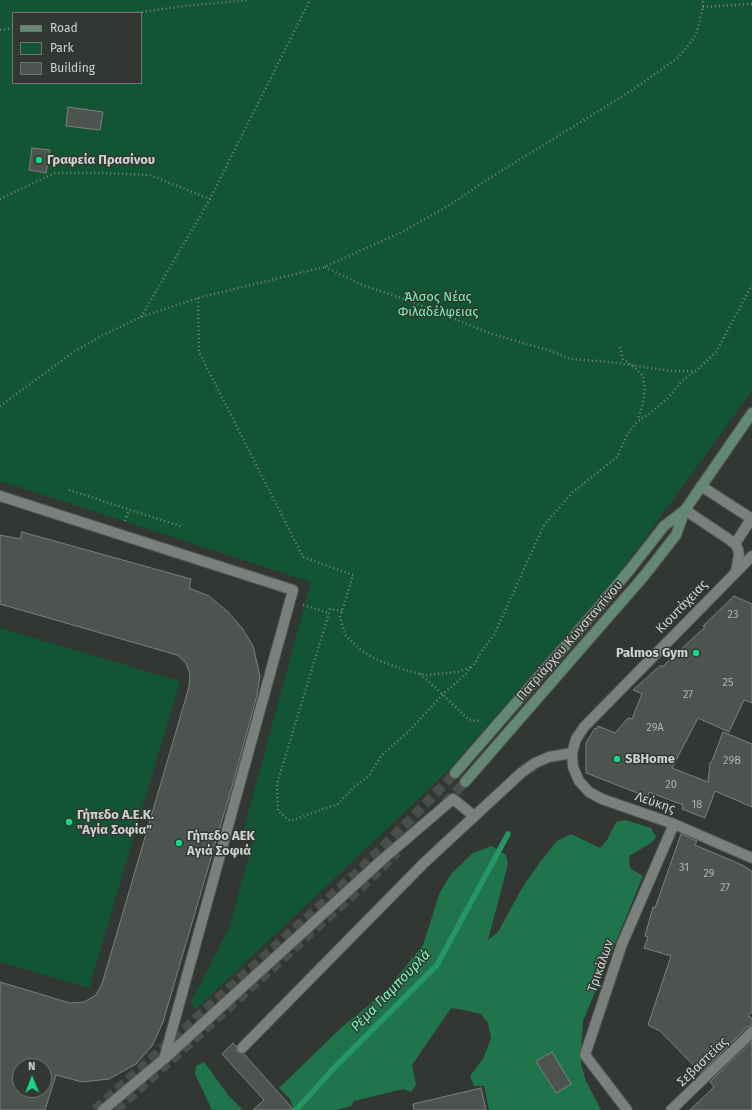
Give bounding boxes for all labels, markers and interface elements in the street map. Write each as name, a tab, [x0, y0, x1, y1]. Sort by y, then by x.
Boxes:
legend	[12, 12, 142, 84]
text: Road	[50, 21, 78, 35]
text: Park	[50, 41, 74, 55]
text: Building	[50, 61, 95, 75]
place label: Γραφεία Πρασίνου	[47, 152, 155, 168]
marker: Γραφεία Πρασίνου	[34, 155, 44, 165]
park label: Άλσος Νέας Φιλαδέλφειας	[398, 289, 478, 320]
street label: Κιουτάχειας	[653, 577, 711, 637]
street label: Πατριάρχου Κωνσταντίνου	[514, 578, 626, 704]
house number: 23	[728, 608, 738, 622]
place label: Palmos Gym	[616, 645, 688, 661]
marker: Palmos Gym	[691, 648, 701, 658]
house number: 25	[723, 676, 733, 690]
house number: 27	[683, 688, 693, 702]
house number: 29Α	[646, 721, 664, 735]
place label: SBHome	[625, 751, 675, 767]
marker: SBHome	[612, 754, 622, 764]
house number: 29Β	[723, 754, 741, 768]
house number: 20	[665, 778, 677, 792]
street label: Λεύκης	[633, 789, 677, 817]
house number: 18	[692, 798, 702, 812]
place label: Γήπεδο Α.Ε.Κ. "Αγία Σοφία"	[77, 807, 154, 838]
marker: Γήπεδο Α.Ε.Κ. "Αγία Σοφία"	[64, 817, 74, 827]
place label: Γήπεδο ΑΕΚ Αγιά Σοφιά	[187, 828, 255, 859]
marker: Γήπεδο ΑΕΚ Αγιά Σοφιά	[174, 838, 184, 848]
house number: 31	[679, 861, 689, 875]
house number: 29	[703, 867, 715, 881]
house number: 27	[720, 881, 730, 895]
street label: Τρικάλων	[585, 938, 617, 994]
water label: Ρέμα Γιαμπουρλά	[348, 947, 434, 1035]
street label: Σεβαστείας	[674, 1034, 732, 1090]
north arrow	[12, 1058, 52, 1098]
text: N	[28, 1060, 36, 1073]

